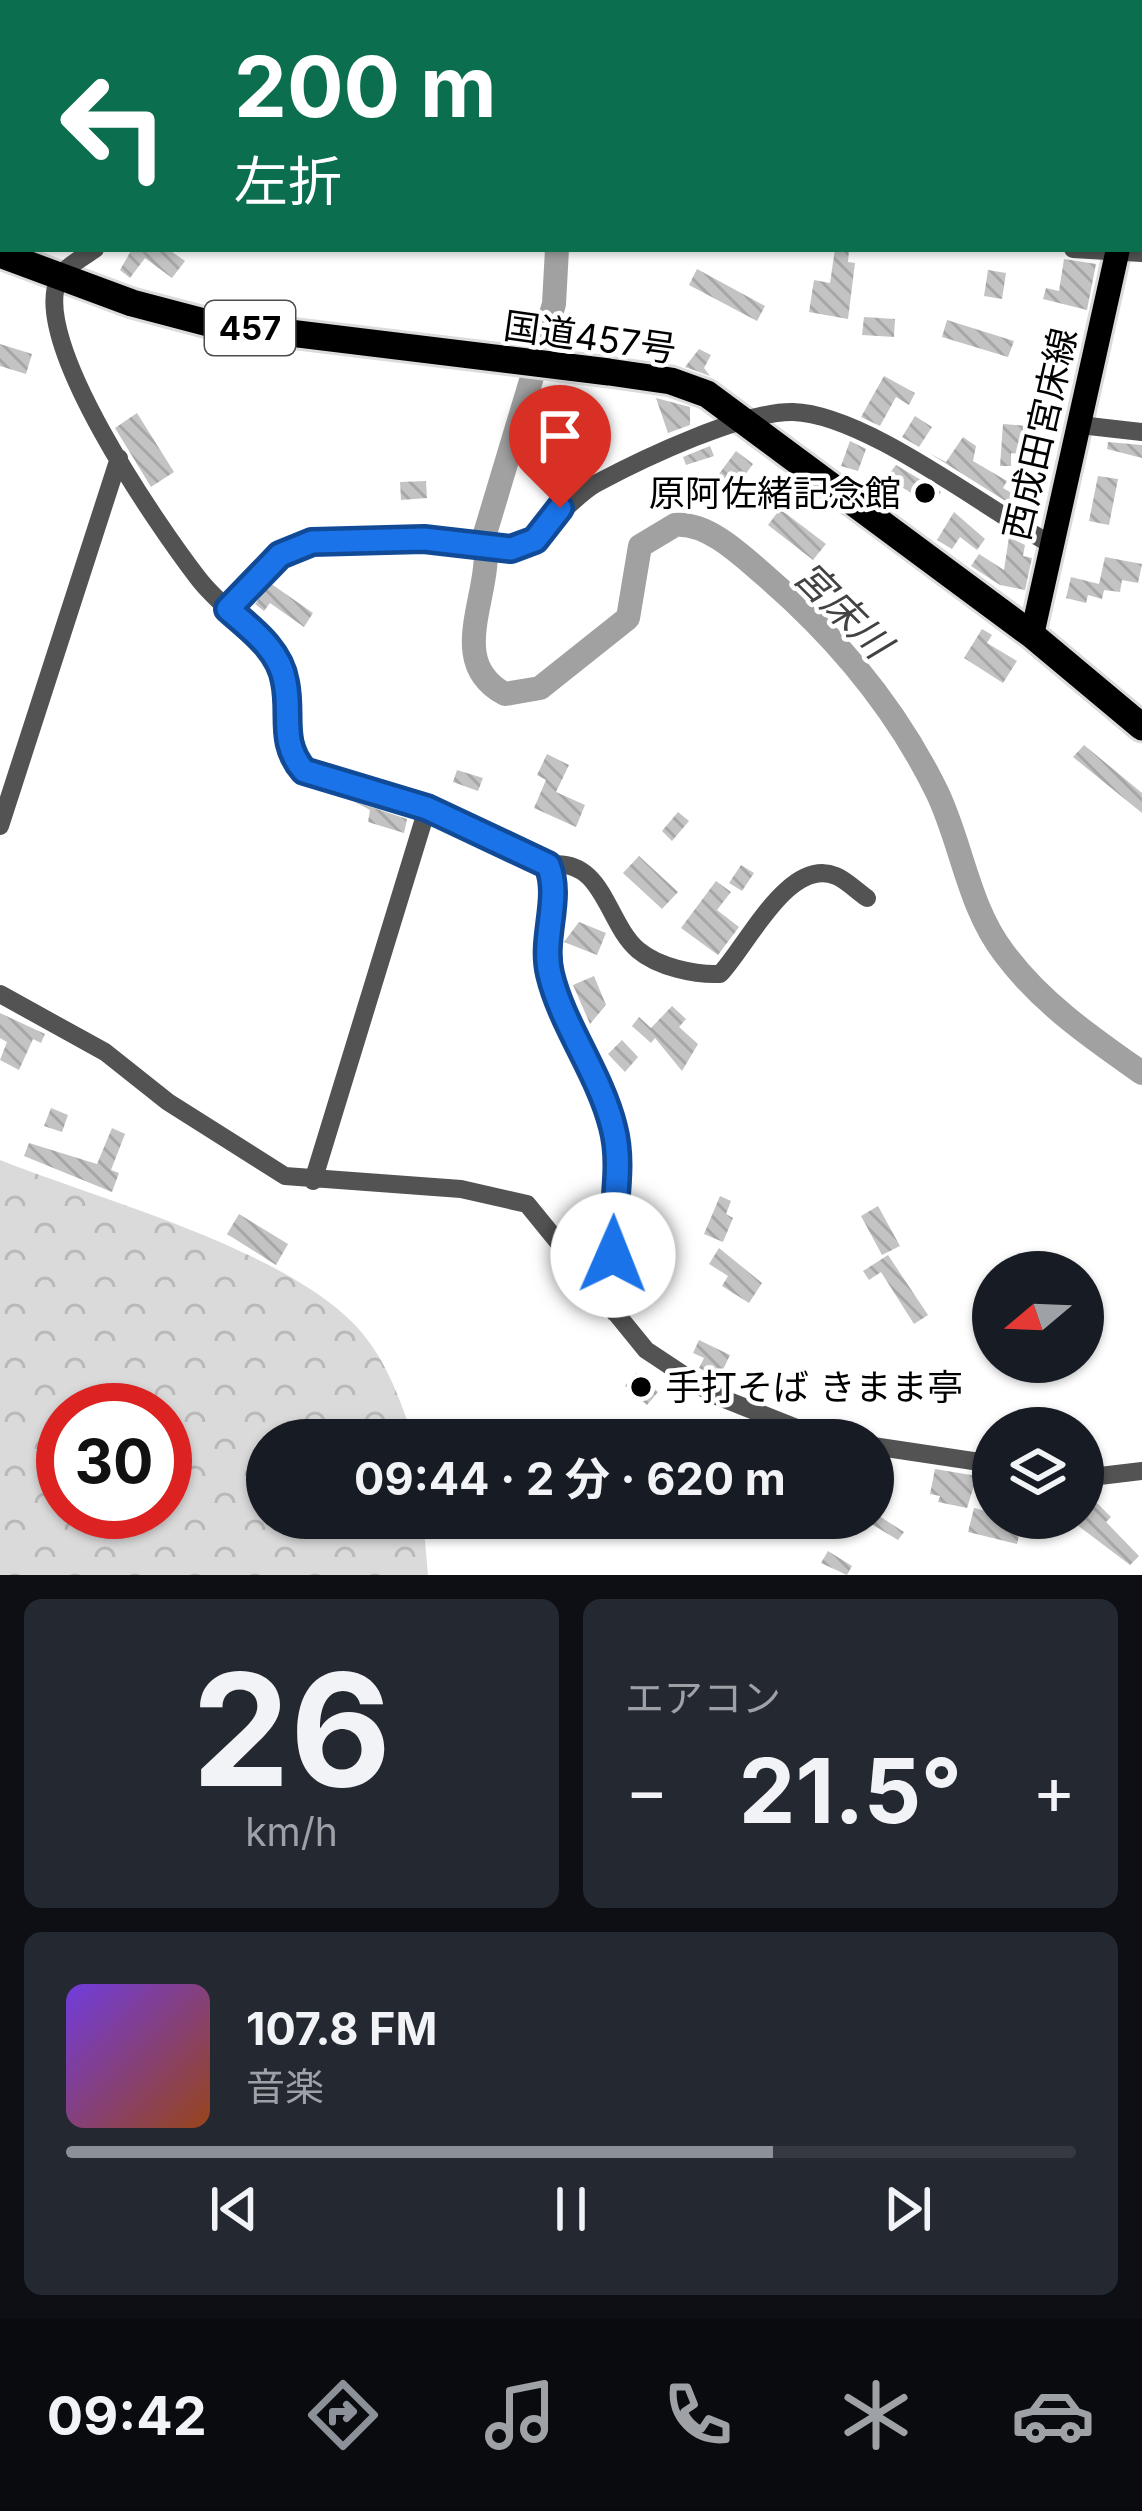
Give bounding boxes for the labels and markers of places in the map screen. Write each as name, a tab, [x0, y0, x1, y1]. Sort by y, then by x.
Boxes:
pin	[509, 385, 611, 508]
place label: 原阿佐緒記念館	[649, 471, 901, 515]
marker: 原阿佐緒記念館	[912, 480, 938, 506]
place label: 手打そば きまま亭	[665, 1365, 963, 1409]
marker: 手打そば きまま亭	[628, 1374, 654, 1400]

